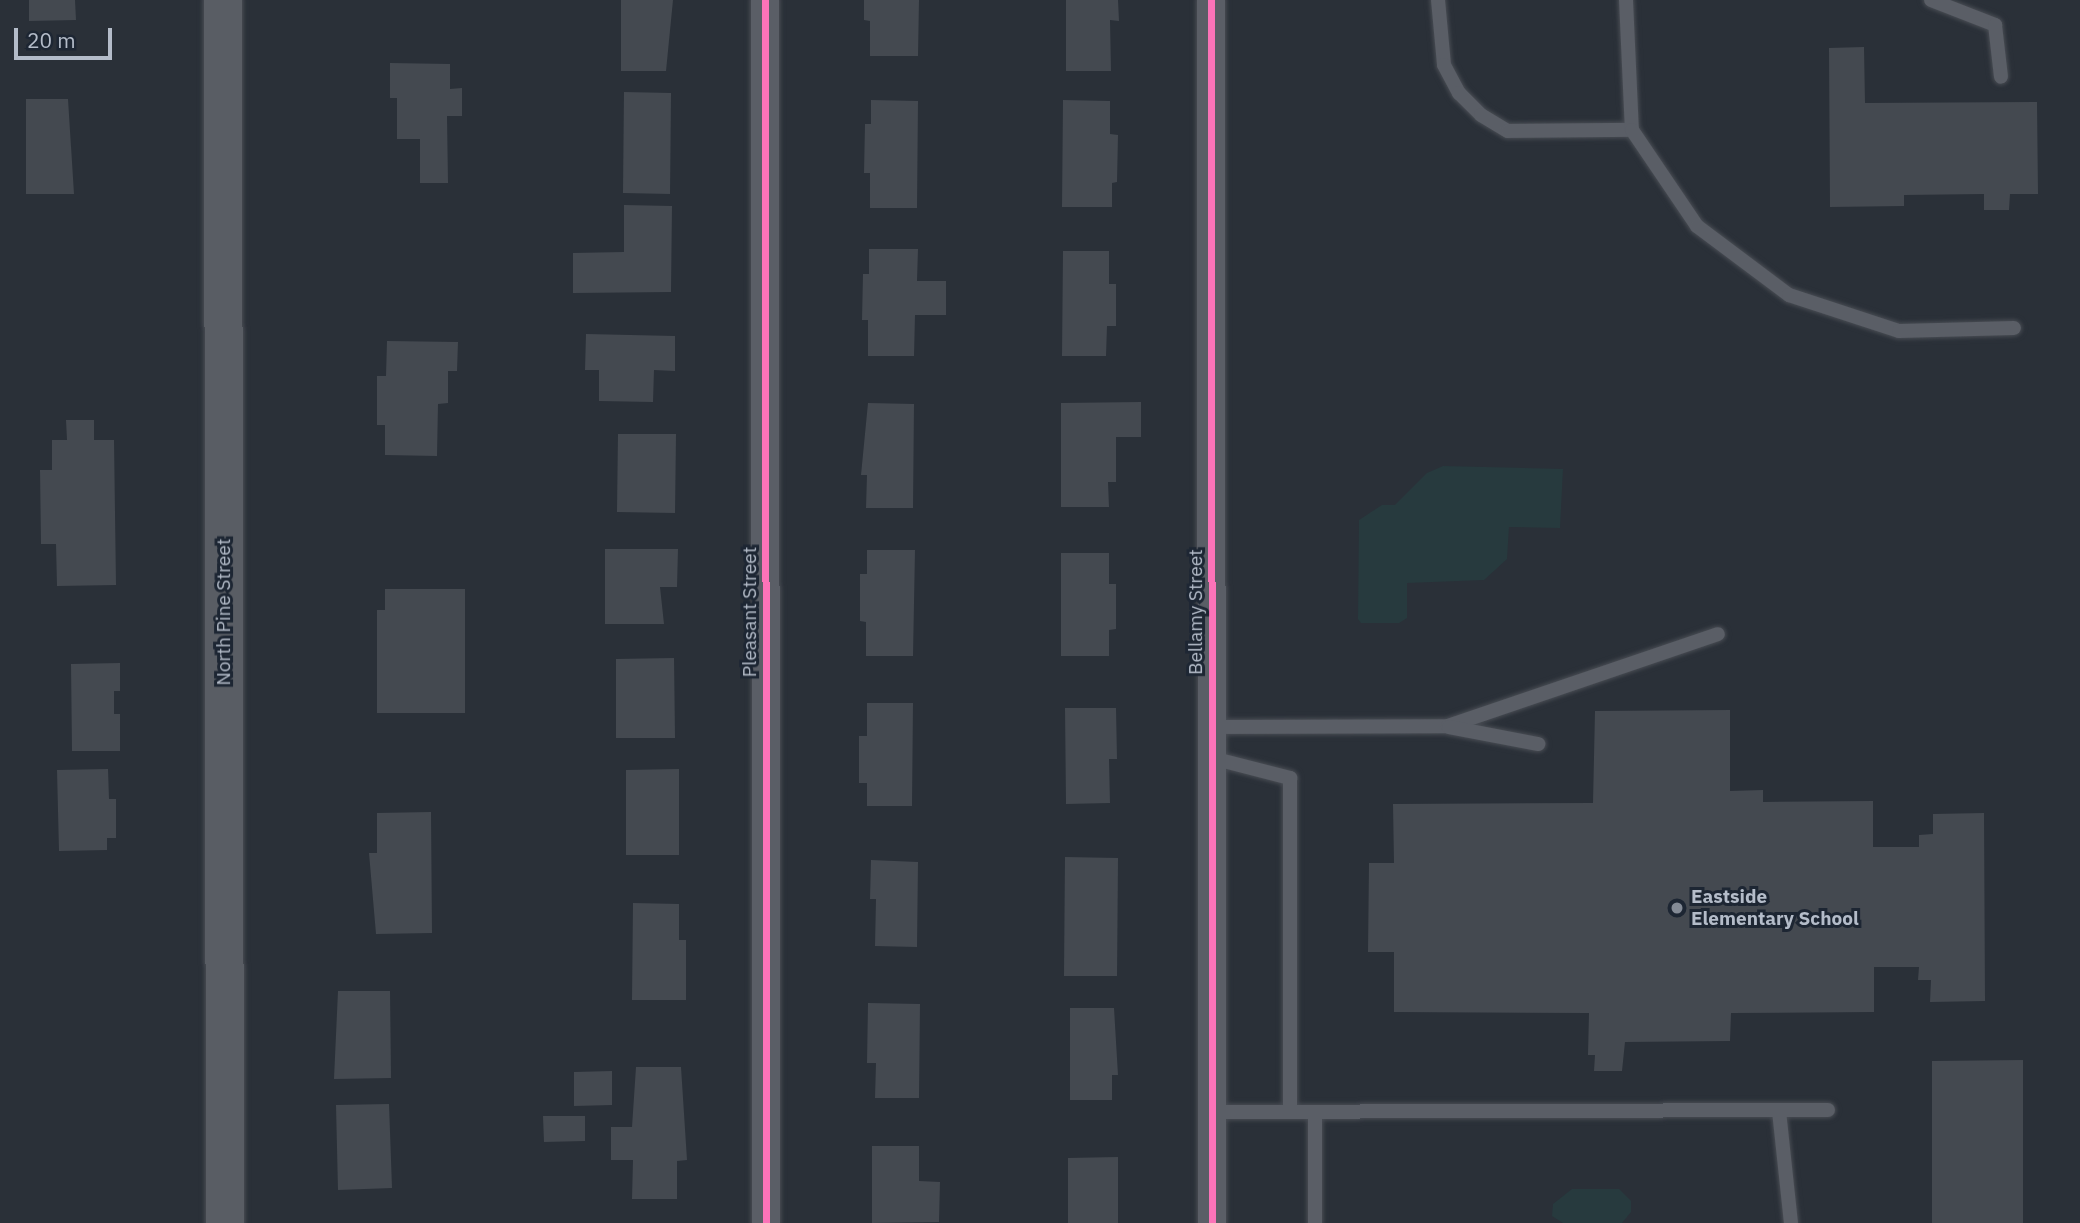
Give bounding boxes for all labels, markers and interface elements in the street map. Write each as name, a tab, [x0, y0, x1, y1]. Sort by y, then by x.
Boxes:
scale bar	[18, 14, 116, 58]
text: 20 m	[27, 26, 76, 54]
street label: North Pine Street	[213, 538, 235, 686]
street label: Pleasant Street	[739, 547, 761, 677]
street label: Bellamy Street	[1185, 549, 1207, 675]
place label: Eastside Elementary School	[1691, 886, 1859, 930]
marker: Eastside Elementary School	[1669, 900, 1685, 916]

